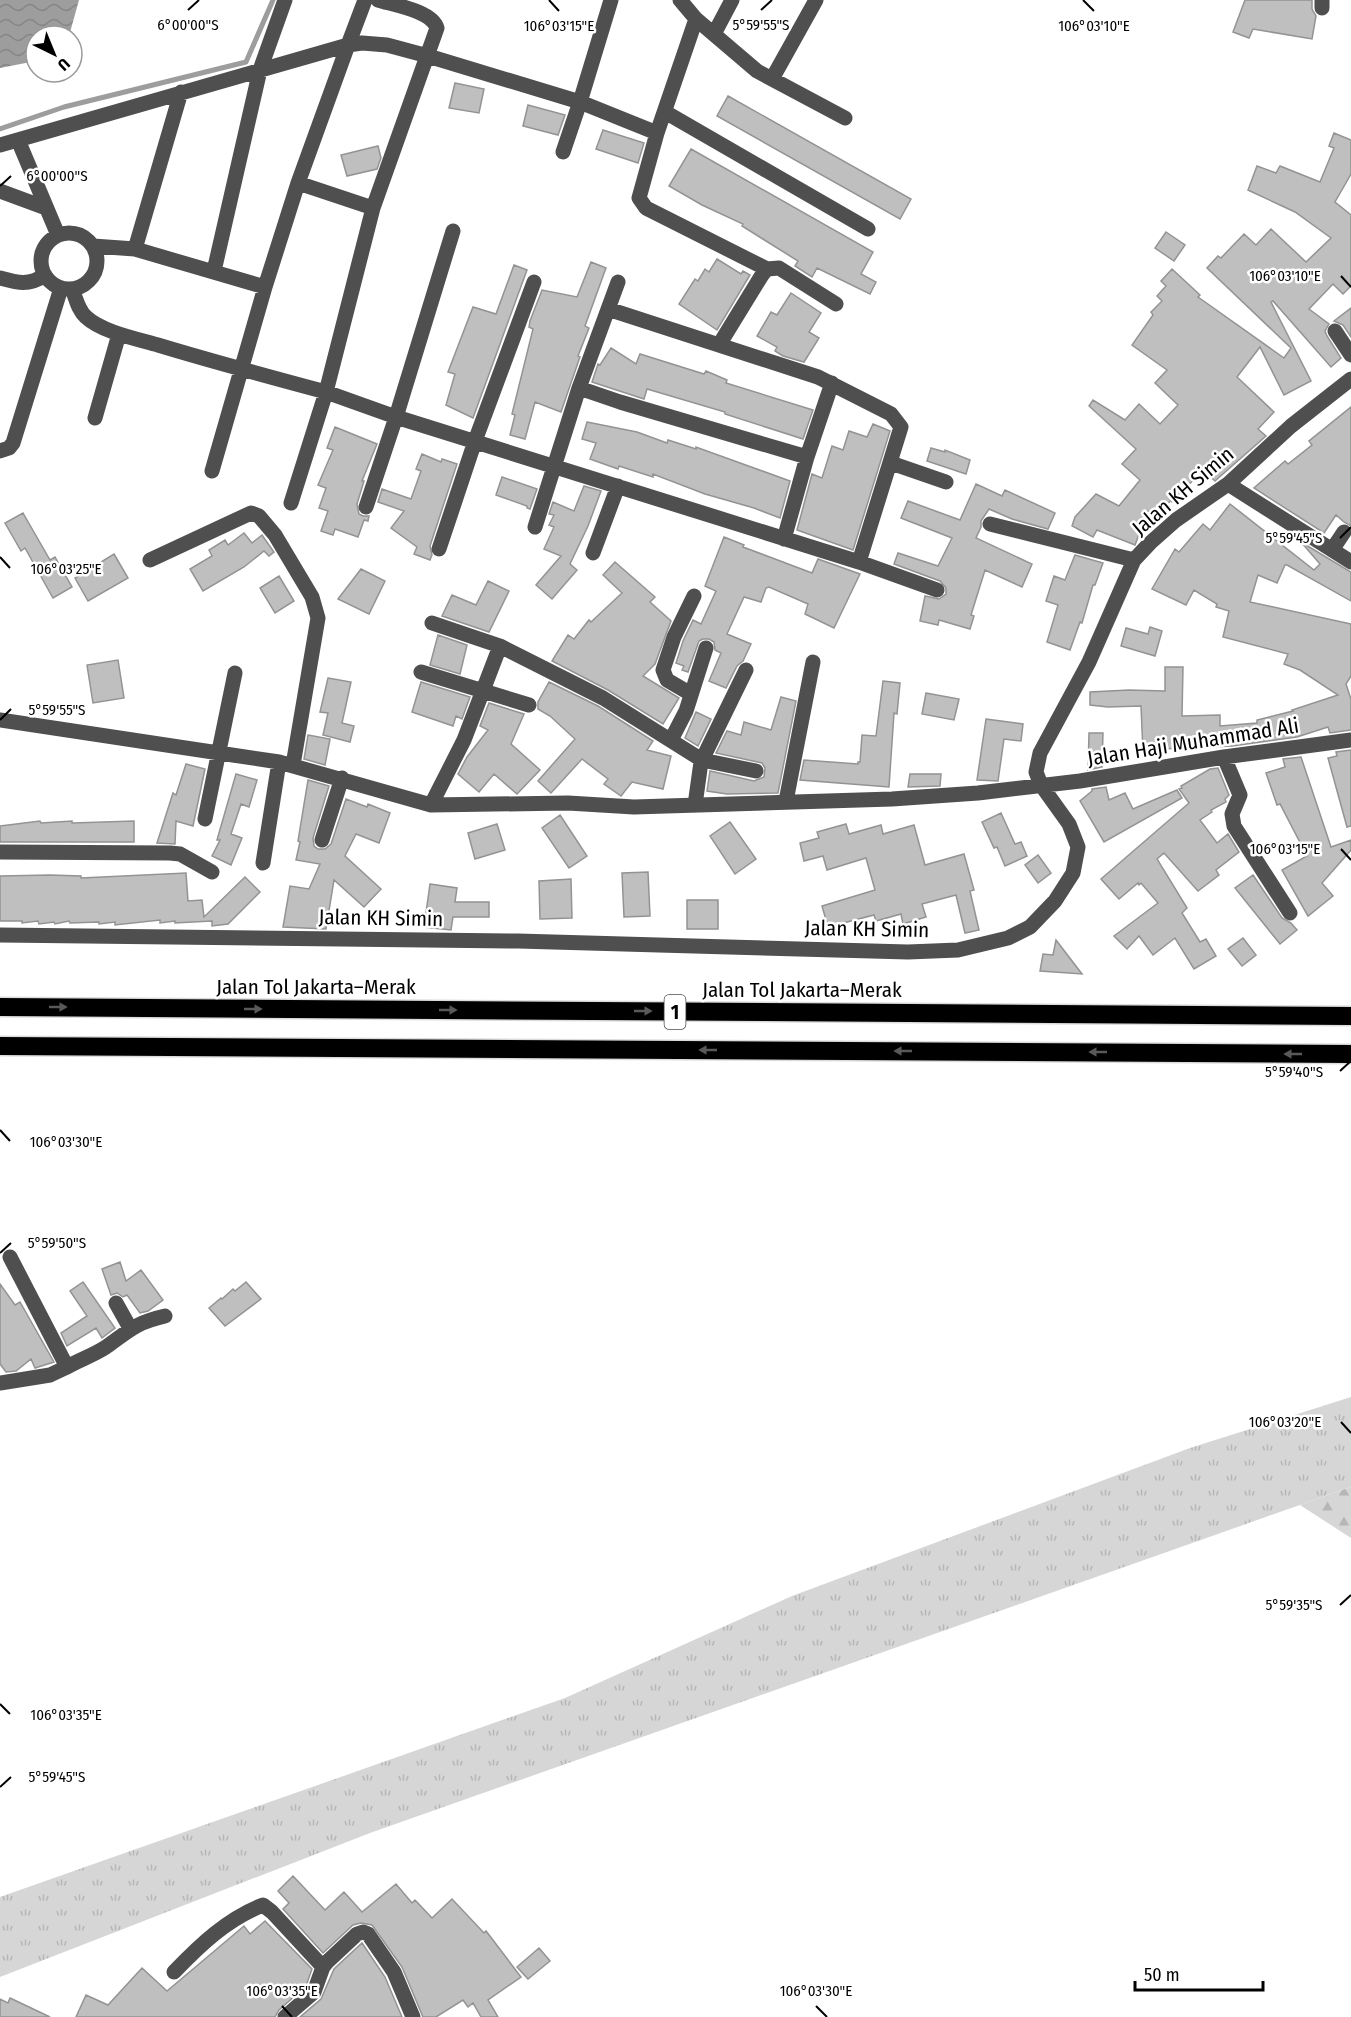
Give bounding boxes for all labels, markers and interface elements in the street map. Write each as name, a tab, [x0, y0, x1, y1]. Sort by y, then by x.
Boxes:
text: 6°00'00"S	[157, 16, 219, 34]
text: 5°59'55"S	[732, 16, 790, 34]
text: 106°03'15"E	[524, 17, 594, 35]
text: 106°03'10"E	[1058, 17, 1130, 35]
north arrow	[24, 24, 84, 84]
text: U	[54, 54, 74, 75]
text: 6°00'00"S	[26, 167, 88, 185]
text: 106°03'10"E	[1249, 267, 1321, 285]
street label: Jalan KH Simin	[1127, 441, 1239, 541]
text: 5°59'45"S	[1266, 529, 1322, 547]
text: 106°03'25"E	[30, 560, 102, 578]
text: 5°59'55"S	[28, 701, 86, 719]
street label: Jalan Haji Muhammad Ali	[1085, 712, 1301, 772]
text: 106°03'15"E	[1250, 840, 1320, 858]
street label: Jalan KH Simin	[319, 904, 443, 932]
street label: Jalan KH Simin	[805, 915, 929, 943]
street label: Jalan Tol Jakarta–Merak	[216, 974, 416, 1000]
street label: Jalan Tol Jakarta–Merak	[702, 977, 902, 1003]
road number: 1	[664, 995, 686, 1029]
one-way arrow	[49, 1003, 68, 1012]
one-way arrow	[244, 1004, 263, 1014]
one-way arrow	[439, 1005, 458, 1015]
one-way arrow	[634, 1006, 653, 1016]
one-way arrow	[698, 1045, 717, 1055]
one-way arrow	[893, 1046, 912, 1056]
one-way arrow	[1088, 1047, 1107, 1057]
one-way arrow	[1283, 1049, 1302, 1058]
text: 5°59'40"S	[1265, 1063, 1323, 1081]
text: 106°03'30"E	[30, 1133, 102, 1151]
text: 5°59'50"S	[28, 1234, 86, 1252]
text: 106°03'20"E	[1249, 1413, 1321, 1431]
text: 5°59'35"S	[1265, 1596, 1323, 1614]
text: 106°03'35"E	[30, 1706, 102, 1724]
text: 5°59'45"S	[29, 1768, 85, 1786]
scale bar	[1135, 1954, 1262, 1992]
text: 50 m	[1144, 1964, 1180, 1986]
text: 106°03'35"E	[246, 1982, 318, 2000]
text: 106°03'30"E	[780, 1982, 852, 2000]

